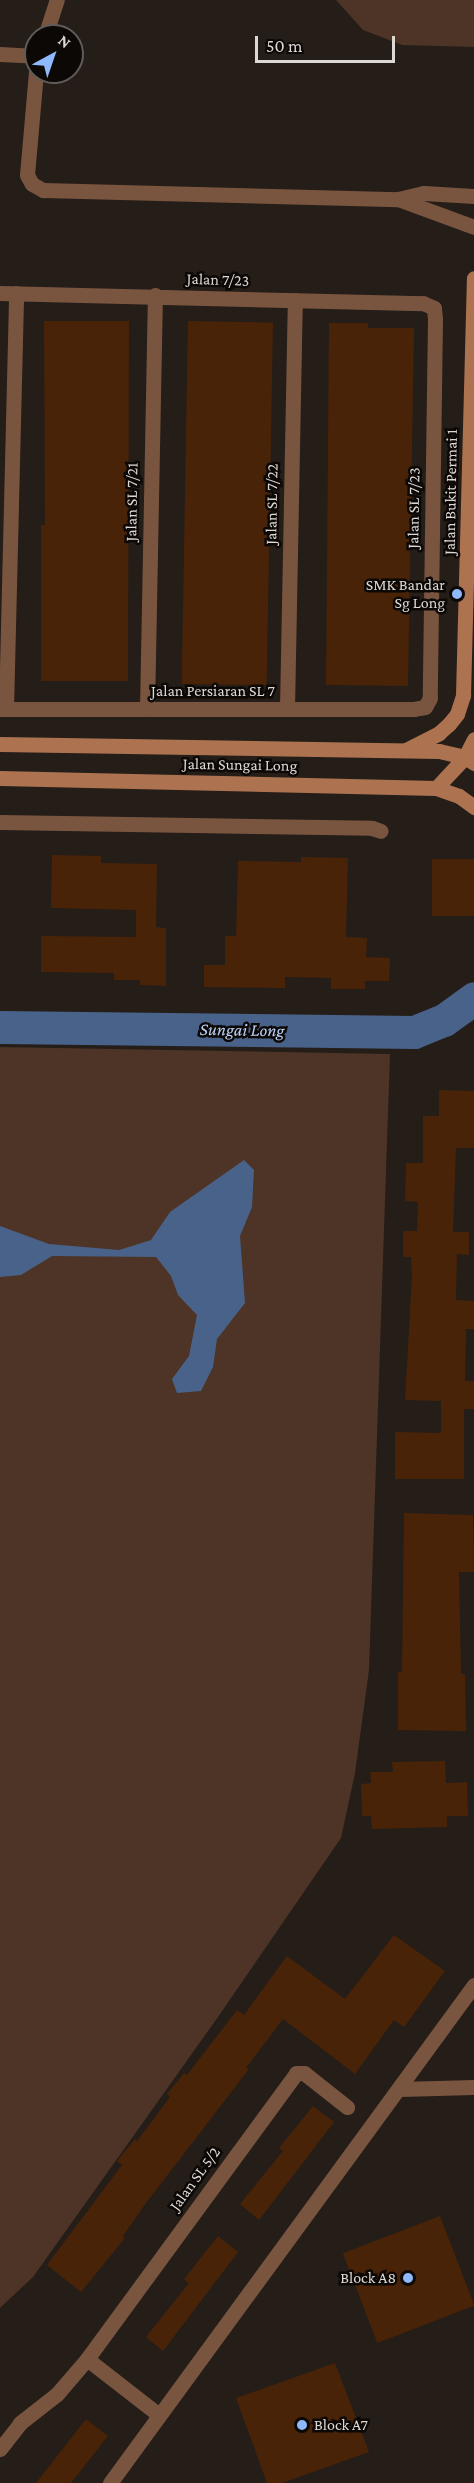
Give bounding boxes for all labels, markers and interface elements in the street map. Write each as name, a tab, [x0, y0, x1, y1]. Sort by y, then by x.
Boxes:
north arrow	[24, 24, 84, 84]
scale bar	[258, 24, 398, 62]
text: N	[55, 31, 74, 51]
text: 50 m	[266, 36, 303, 56]
street label: Jalan 7/23	[186, 269, 250, 291]
street label: Jalan Bukit Permai 1	[440, 429, 462, 555]
street label: Jalan SL 7/21	[122, 462, 142, 542]
street label: Jalan SL 7/22	[262, 463, 282, 545]
street label: Jalan SL 7/23	[404, 467, 424, 549]
place label: SMK Bandar Sg Long	[366, 575, 445, 613]
marker: SMK Bandar Sg Long	[450, 587, 464, 601]
street label: Jalan Persiaran SL 7	[151, 681, 275, 701]
street label: Jalan Sungai Long	[183, 754, 297, 776]
water label: Sungai Long	[199, 1018, 285, 1042]
street label: Jalan SL 5/2	[165, 2143, 225, 2215]
place label: Block A8	[340, 2268, 396, 2288]
marker: Block A8	[401, 2271, 415, 2285]
place label: Block A7	[314, 2415, 368, 2435]
marker: Block A7	[295, 2418, 309, 2432]

